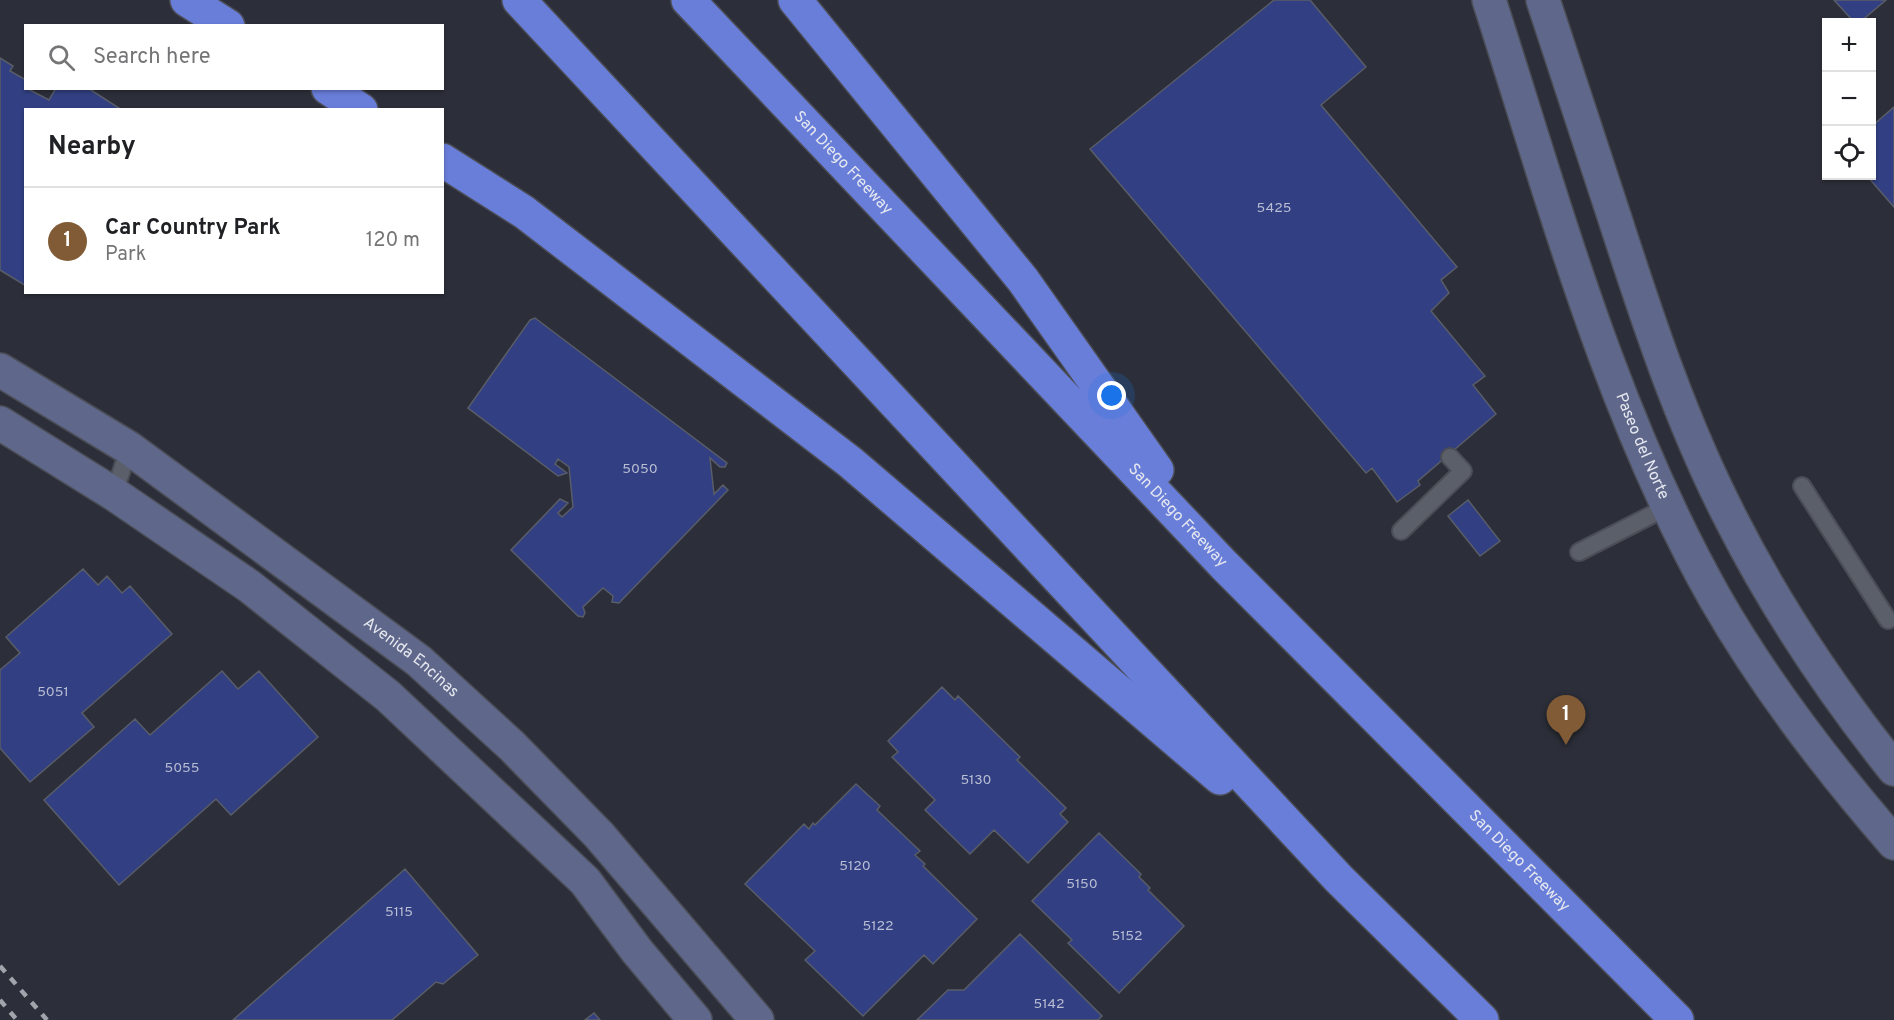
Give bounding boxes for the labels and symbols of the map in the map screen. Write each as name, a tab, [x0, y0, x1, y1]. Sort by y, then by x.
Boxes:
street label: San Diego Freeway	[789, 107, 897, 219]
house number: 5425	[1257, 200, 1291, 217]
your location	[1097, 381, 1126, 410]
street label: Paseo del Norte	[1610, 390, 1673, 503]
street label: San Diego Freeway	[1123, 460, 1231, 572]
house number: 5050	[622, 461, 658, 478]
street label: Avenida Encinas	[359, 613, 463, 702]
house number: 5051	[37, 684, 69, 701]
pin: 1	[1546, 696, 1586, 745]
house number: 5055	[164, 760, 200, 777]
house number: 5130	[960, 772, 992, 789]
street label: San Diego Freeway	[1464, 806, 1574, 916]
house number: 5120	[839, 858, 871, 875]
house number: 5150	[1066, 876, 1098, 893]
house number: 5115	[385, 904, 413, 921]
house number: 5122	[862, 918, 894, 935]
house number: 5152	[1111, 928, 1143, 945]
house number: 5142	[1034, 996, 1064, 1013]

